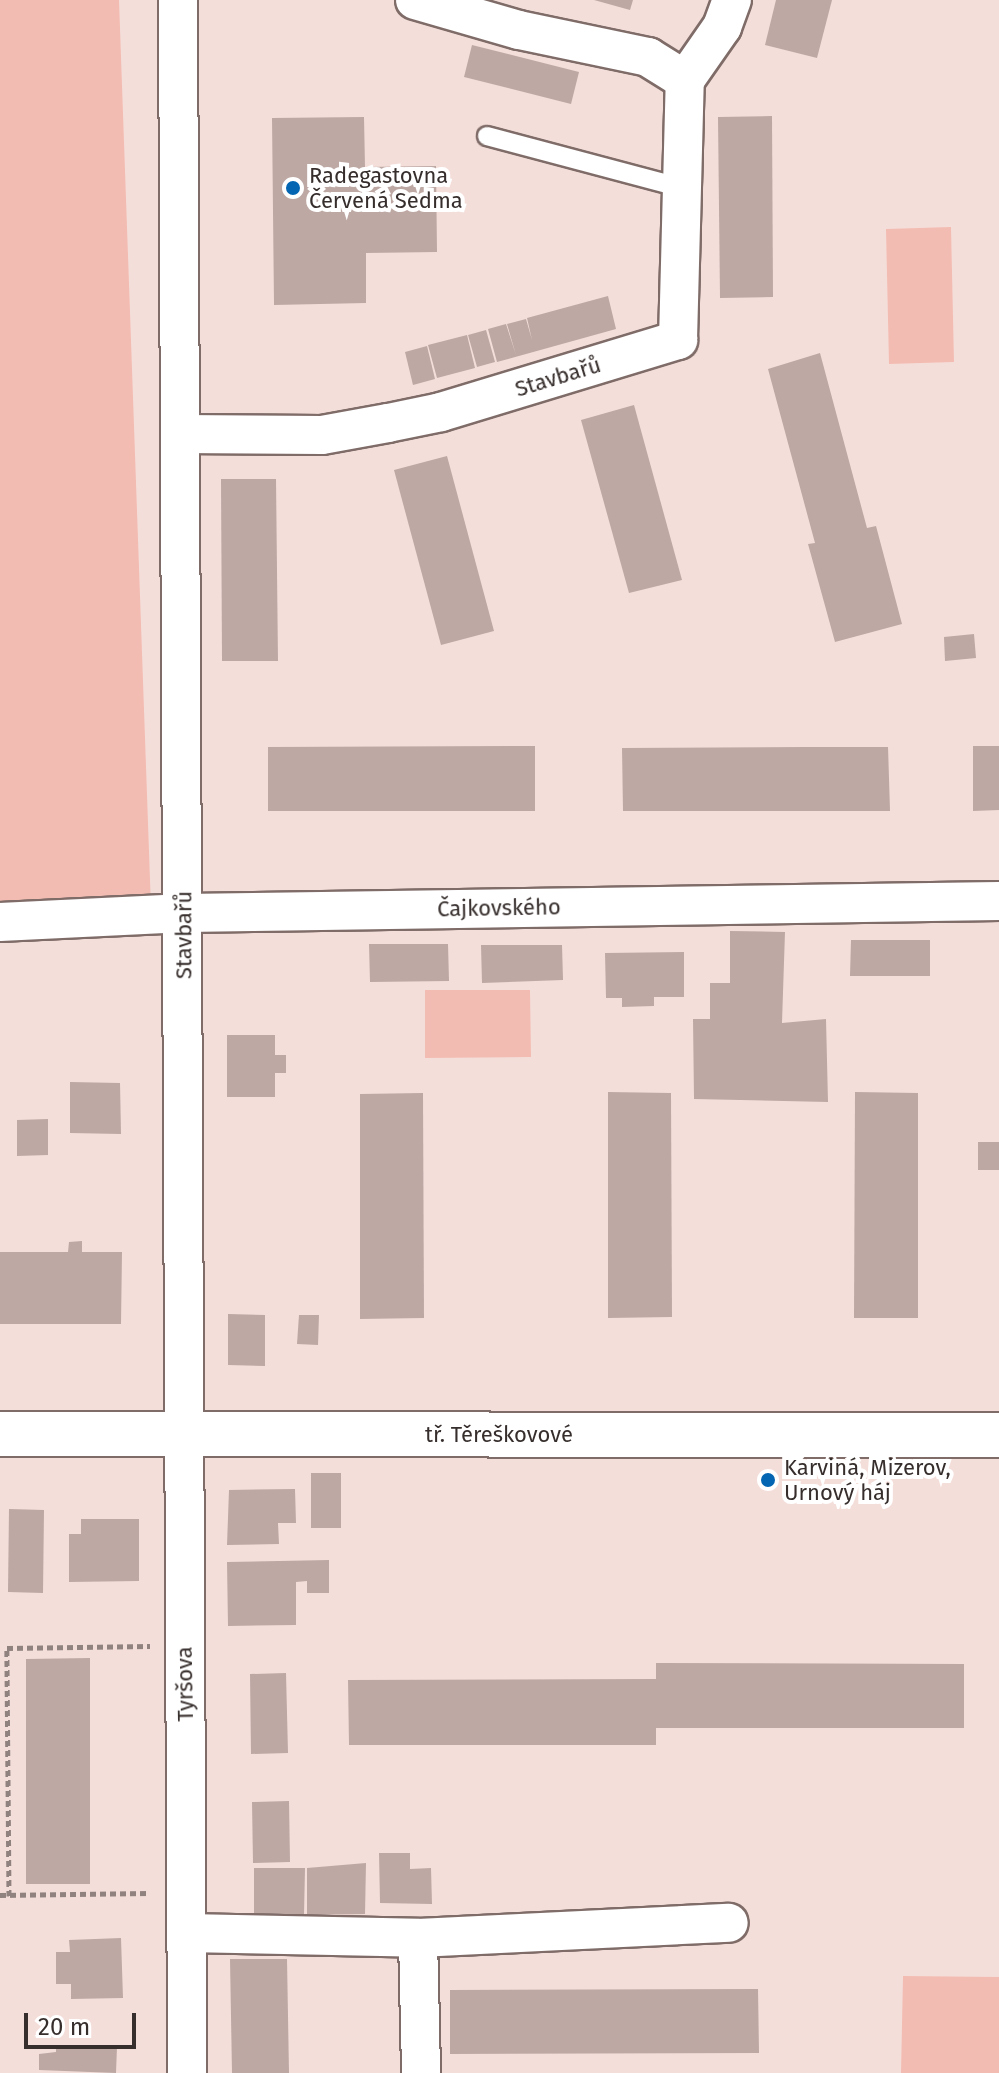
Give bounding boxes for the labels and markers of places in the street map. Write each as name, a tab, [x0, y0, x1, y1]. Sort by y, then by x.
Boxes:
place label: Radegastovna Červená Sedma	[309, 162, 463, 214]
marker: Radegastovna Červená Sedma	[284, 179, 302, 197]
place label: Karviná, Mizerov, Urnový háj	[784, 1454, 951, 1506]
marker: Karviná, Mizerov, Urnový háj	[759, 1471, 777, 1489]

